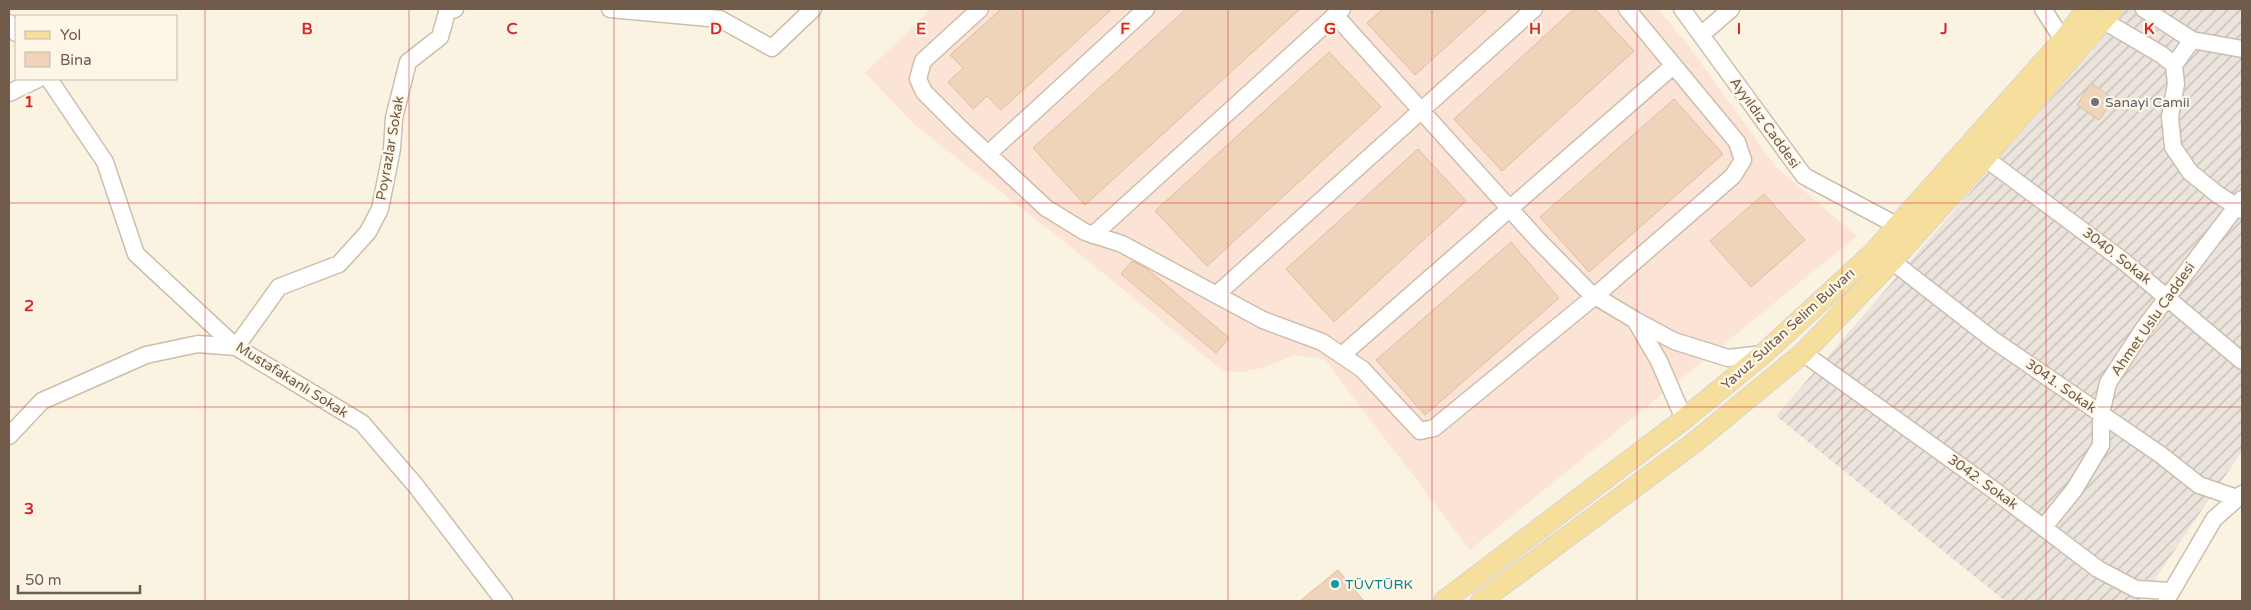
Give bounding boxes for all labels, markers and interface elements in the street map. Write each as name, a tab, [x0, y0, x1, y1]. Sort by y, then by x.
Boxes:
legend	[15, 15, 178, 80]
text: B	[301, 19, 313, 39]
text: C	[506, 19, 518, 39]
text: D	[710, 19, 722, 39]
text: E	[916, 19, 926, 39]
text: F	[1120, 19, 1130, 39]
text: G	[1324, 19, 1336, 39]
text: H	[1529, 19, 1541, 39]
text: I	[1737, 19, 1741, 39]
text: J	[1939, 19, 1948, 39]
text: K	[2144, 19, 2155, 39]
text: Yol	[60, 26, 81, 44]
text: Bina	[60, 51, 92, 69]
street label: Ayyıldız Caddesi	[1726, 74, 1804, 172]
text: 1	[24, 92, 34, 112]
street label: Poyrazlar Sokak	[372, 94, 408, 202]
place label: Sanayi Camii	[2105, 94, 2190, 111]
marker: Sanayi Camii	[2089, 96, 2101, 108]
street label: 3040. Sokak	[2079, 224, 2155, 288]
street label: Ahmet Uslu Caddesi	[2107, 259, 2199, 379]
street label: Yavuz Sultan Selim Bulvarı	[1718, 265, 1858, 393]
text: 2	[24, 296, 34, 316]
street label: Mustafakanlı Sokak	[233, 339, 352, 422]
street label: 3041. Sokak	[2022, 355, 2100, 417]
street label: 3042. Sokak	[1945, 451, 2022, 513]
text: 3	[24, 499, 34, 519]
scale bar	[18, 562, 140, 594]
text: 50 m	[25, 571, 62, 589]
place label: TÜVTÜRK	[1345, 576, 1413, 593]
marker: TÜVTÜRK	[1329, 578, 1341, 590]

